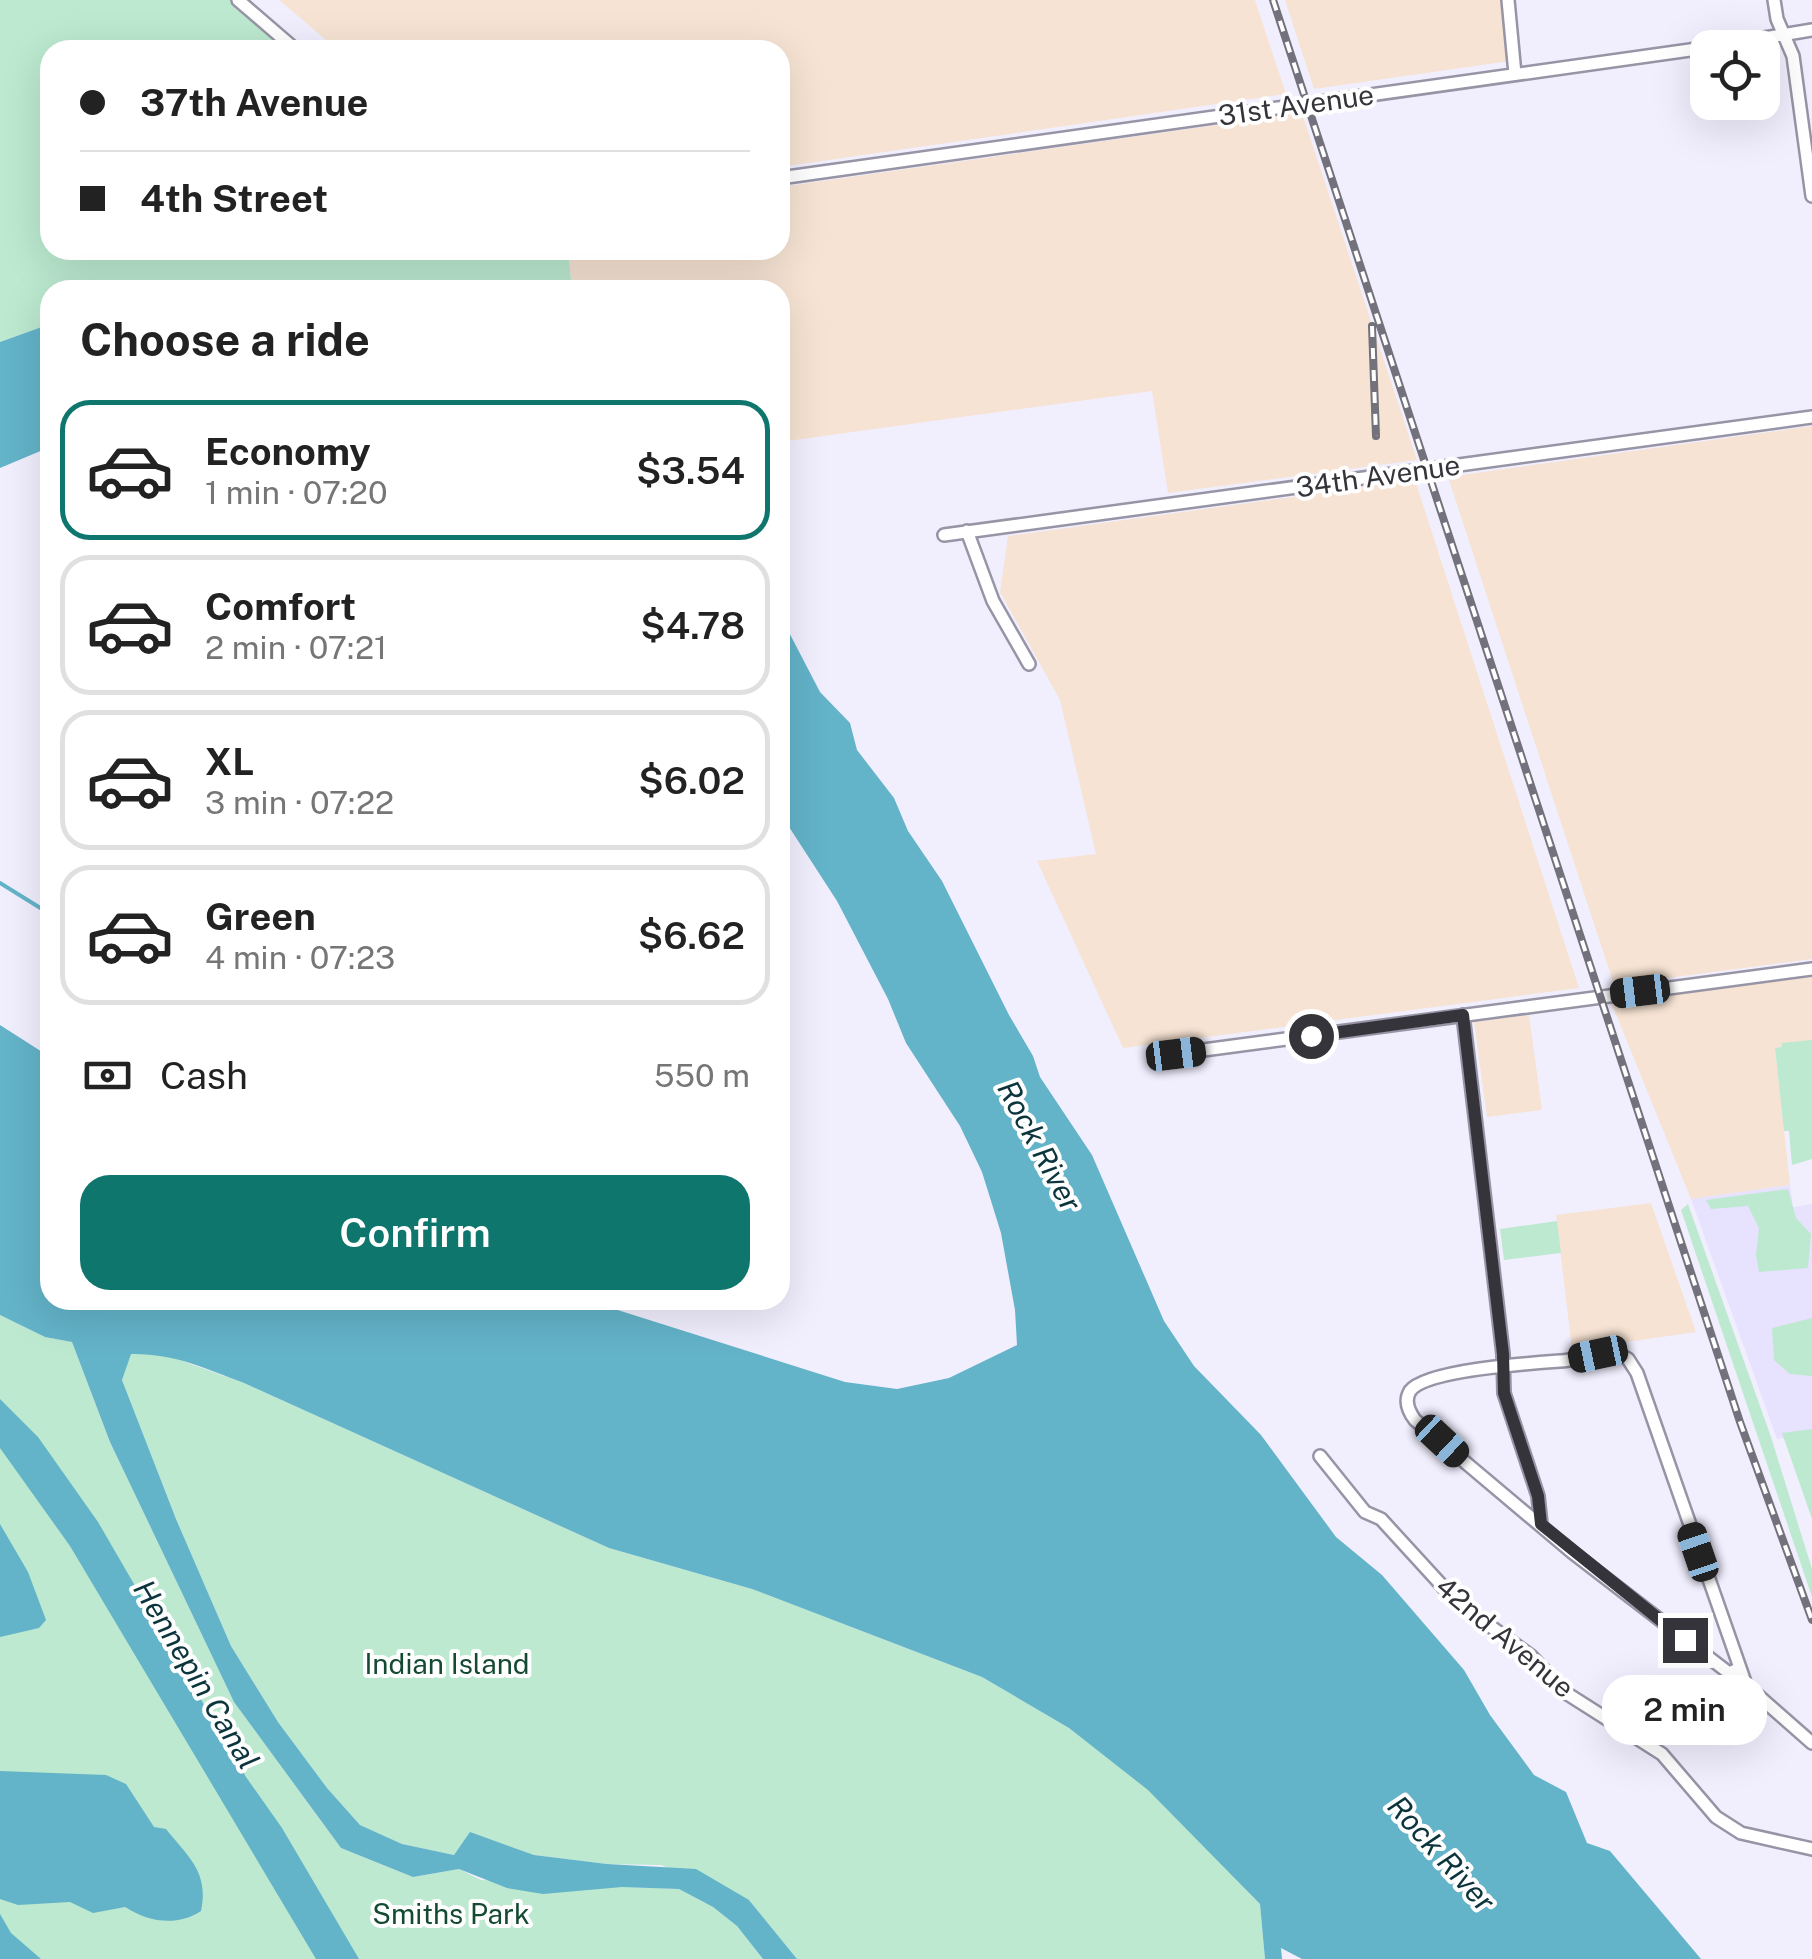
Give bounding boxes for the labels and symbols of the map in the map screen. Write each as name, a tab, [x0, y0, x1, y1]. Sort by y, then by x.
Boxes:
street label: 31st Avenue	[1216, 77, 1376, 132]
street label: 34th Avenue	[1294, 448, 1462, 503]
car	[1608, 972, 1672, 1010]
route start	[1289, 1014, 1334, 1059]
car	[1144, 1035, 1208, 1073]
water label: Rock River	[990, 1074, 1090, 1218]
car	[1566, 1333, 1630, 1375]
car	[1410, 1410, 1474, 1472]
car	[1674, 1519, 1722, 1585]
street label: 42nd Avenue	[1430, 1569, 1581, 1704]
water label: Hennepin Canal	[126, 1573, 267, 1776]
route end	[1663, 1618, 1708, 1663]
park label: Indian Island	[364, 1647, 530, 1680]
callout: 2 min	[1602, 1675, 1768, 1745]
water label: Rock River	[1381, 1788, 1503, 1919]
park label: Smiths Park	[372, 1897, 530, 1930]

